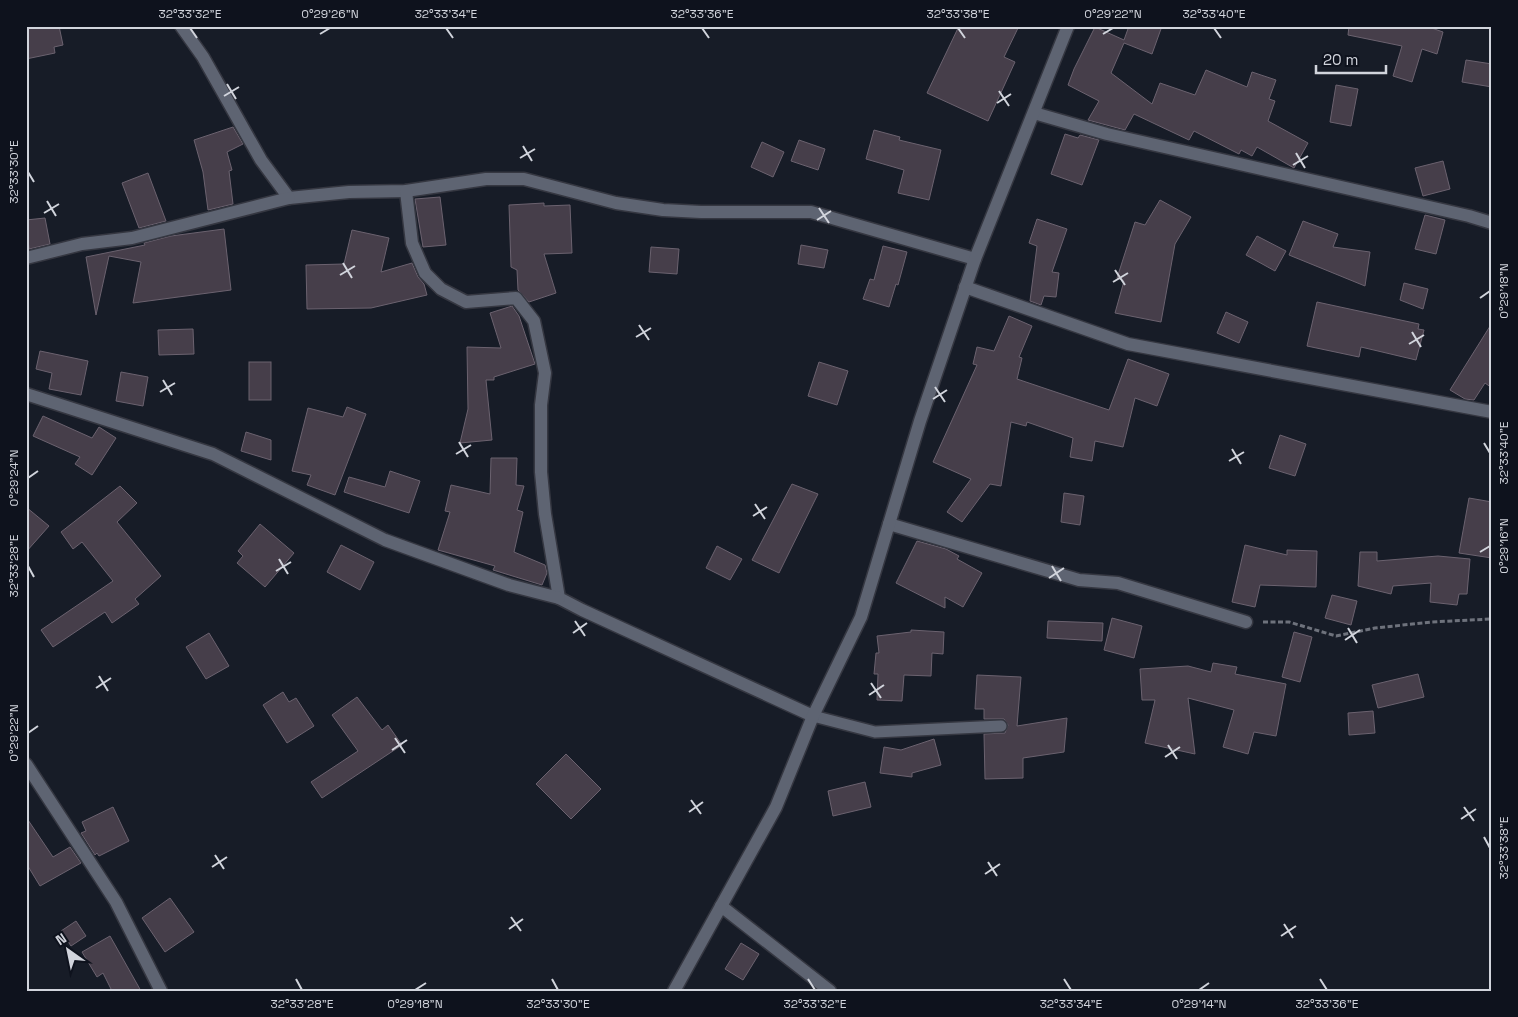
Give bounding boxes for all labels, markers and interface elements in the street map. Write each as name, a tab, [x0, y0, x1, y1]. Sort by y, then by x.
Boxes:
text: 32°33'32"E	[159, 6, 222, 22]
text: 0°29'26"N	[301, 6, 359, 22]
text: 32°33'34"E	[415, 6, 478, 22]
text: 32°33'36"E	[670, 6, 734, 22]
text: 32°33'38"E	[926, 6, 990, 22]
text: 0°29'22"N	[1084, 6, 1142, 22]
text: 32°33'40"E	[1182, 6, 1246, 22]
scale bar	[1316, 42, 1386, 74]
text: 20 m	[1323, 50, 1358, 69]
text: 32°33'30"E	[6, 140, 22, 204]
text: 0°29'18"N	[1496, 263, 1512, 319]
text: 32°33'40"E	[1496, 421, 1512, 485]
text: 0°29'24"N	[6, 450, 22, 506]
text: 0°29'16"N	[1496, 518, 1512, 574]
text: 32°33'28"E	[6, 534, 22, 598]
text: 0°29'22"N	[6, 704, 22, 762]
text: 32°33'38"E	[1496, 816, 1512, 880]
north arrow	[42, 924, 92, 974]
text: N	[52, 929, 70, 949]
text: 32°33'28"E	[270, 996, 334, 1012]
text: 0°29'18"N	[387, 996, 443, 1012]
text: 32°33'30"E	[526, 996, 590, 1012]
text: 32°33'32"E	[784, 996, 847, 1012]
text: 32°33'34"E	[1040, 996, 1103, 1012]
text: 0°29'14"N	[1172, 996, 1226, 1012]
text: 32°33'36"E	[1295, 996, 1359, 1012]

